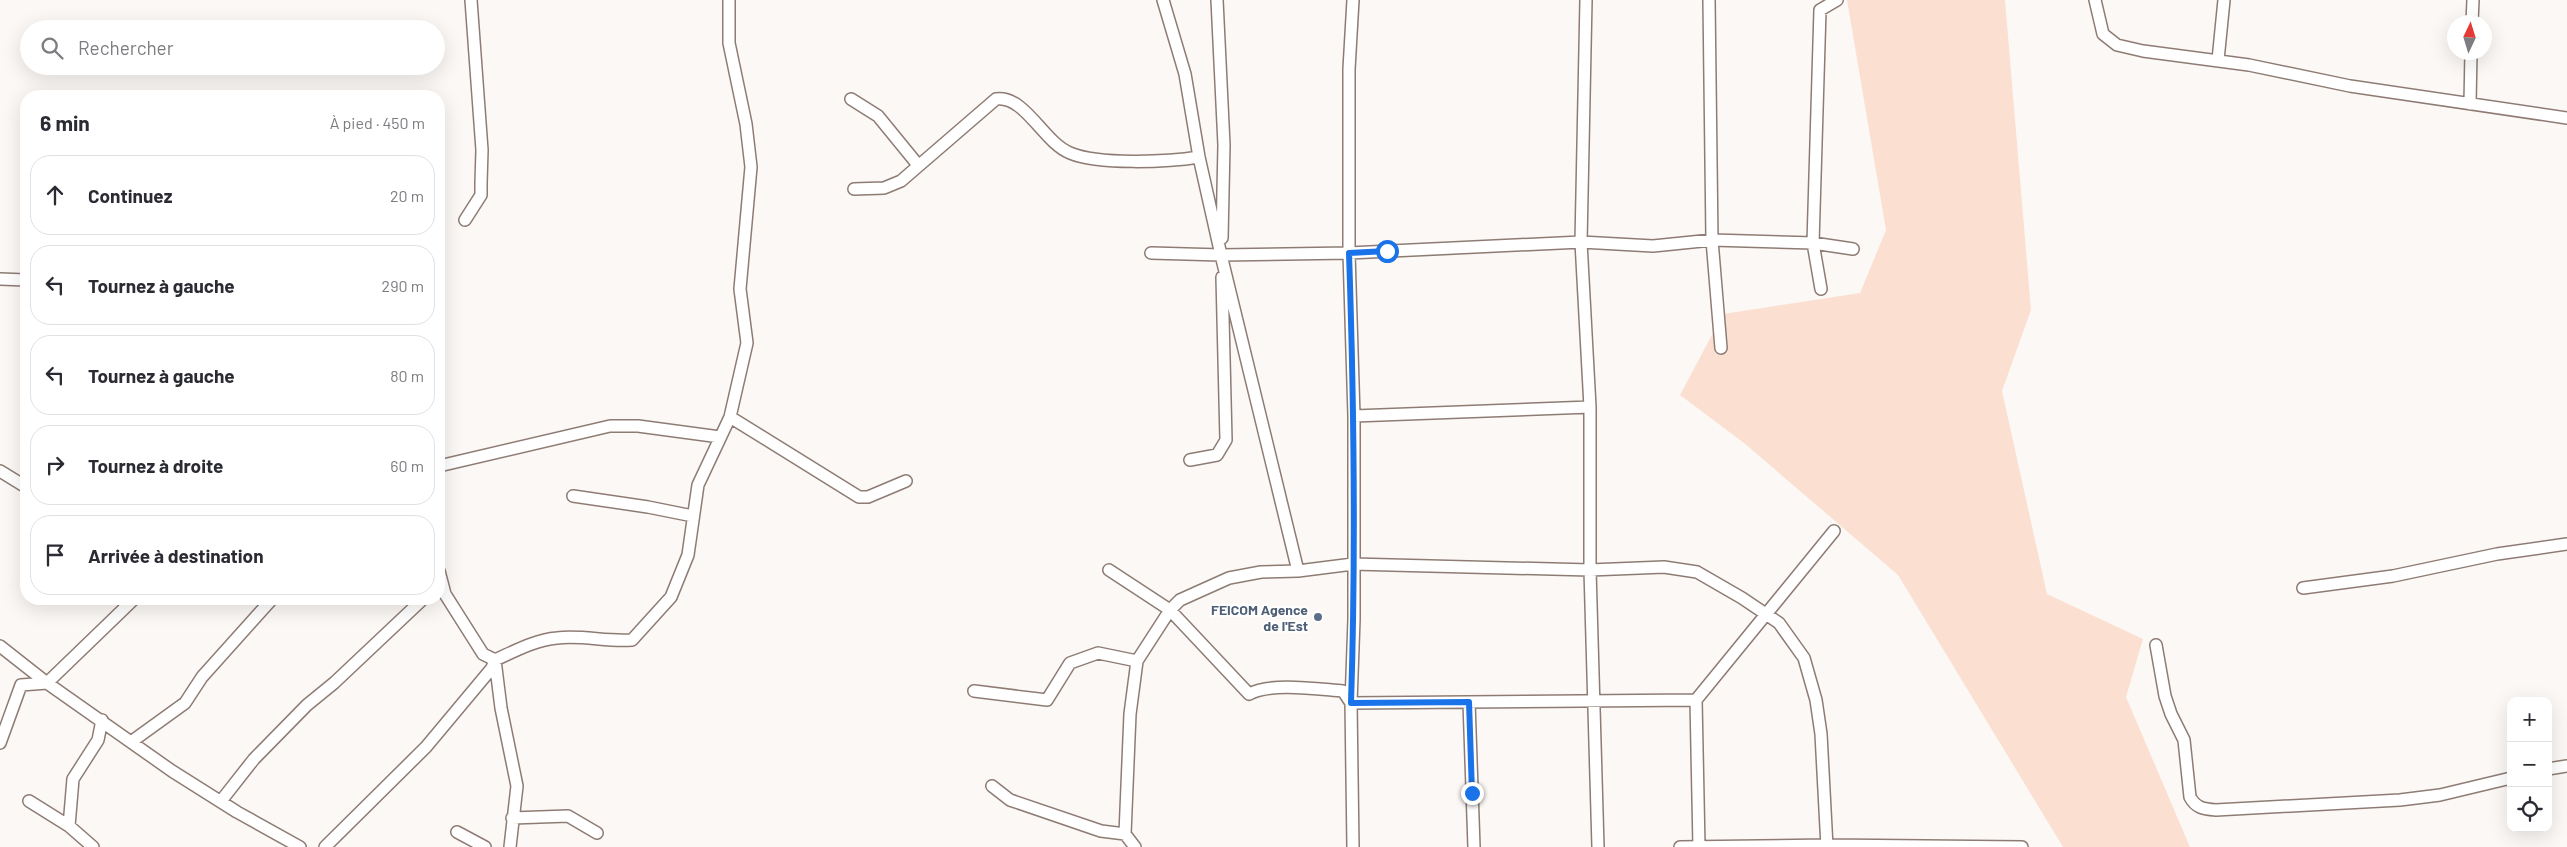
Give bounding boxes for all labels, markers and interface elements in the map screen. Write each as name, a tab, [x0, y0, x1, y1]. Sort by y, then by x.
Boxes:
north arrow	[2447, 15, 2492, 60]
search box	[20, 20, 445, 75]
icon: search	[38, 34, 66, 62]
text: Rechercher	[78, 36, 174, 59]
text: 6 min	[40, 110, 90, 135]
text: À pied · 450 m	[330, 113, 425, 132]
icon: ahead	[41, 181, 69, 209]
text: Continuez	[88, 184, 172, 207]
text: 20 m	[390, 186, 424, 205]
route start	[1376, 240, 1399, 263]
icon: left	[41, 271, 69, 299]
text: Tournez à gauche	[88, 274, 235, 297]
text: 290 m	[382, 276, 424, 295]
icon: left	[41, 361, 69, 389]
text: Tournez à gauche	[88, 364, 235, 387]
text: 80 m	[390, 366, 424, 385]
icon: right	[41, 451, 69, 479]
text: Tournez à droite	[88, 454, 224, 477]
text: 60 m	[390, 456, 424, 475]
icon: arrive	[41, 541, 69, 569]
text: Arrivée à destination	[88, 544, 264, 567]
place label: FEICOM Agence de l'Est	[1211, 601, 1308, 634]
marker: FEICOM Agence de l'Est	[1312, 611, 1324, 623]
map controls	[2507, 697, 2552, 832]
button: +	[2507, 697, 2552, 742]
button: −	[2507, 742, 2552, 787]
route end	[1461, 782, 1484, 805]
button: locate	[2507, 787, 2552, 832]

